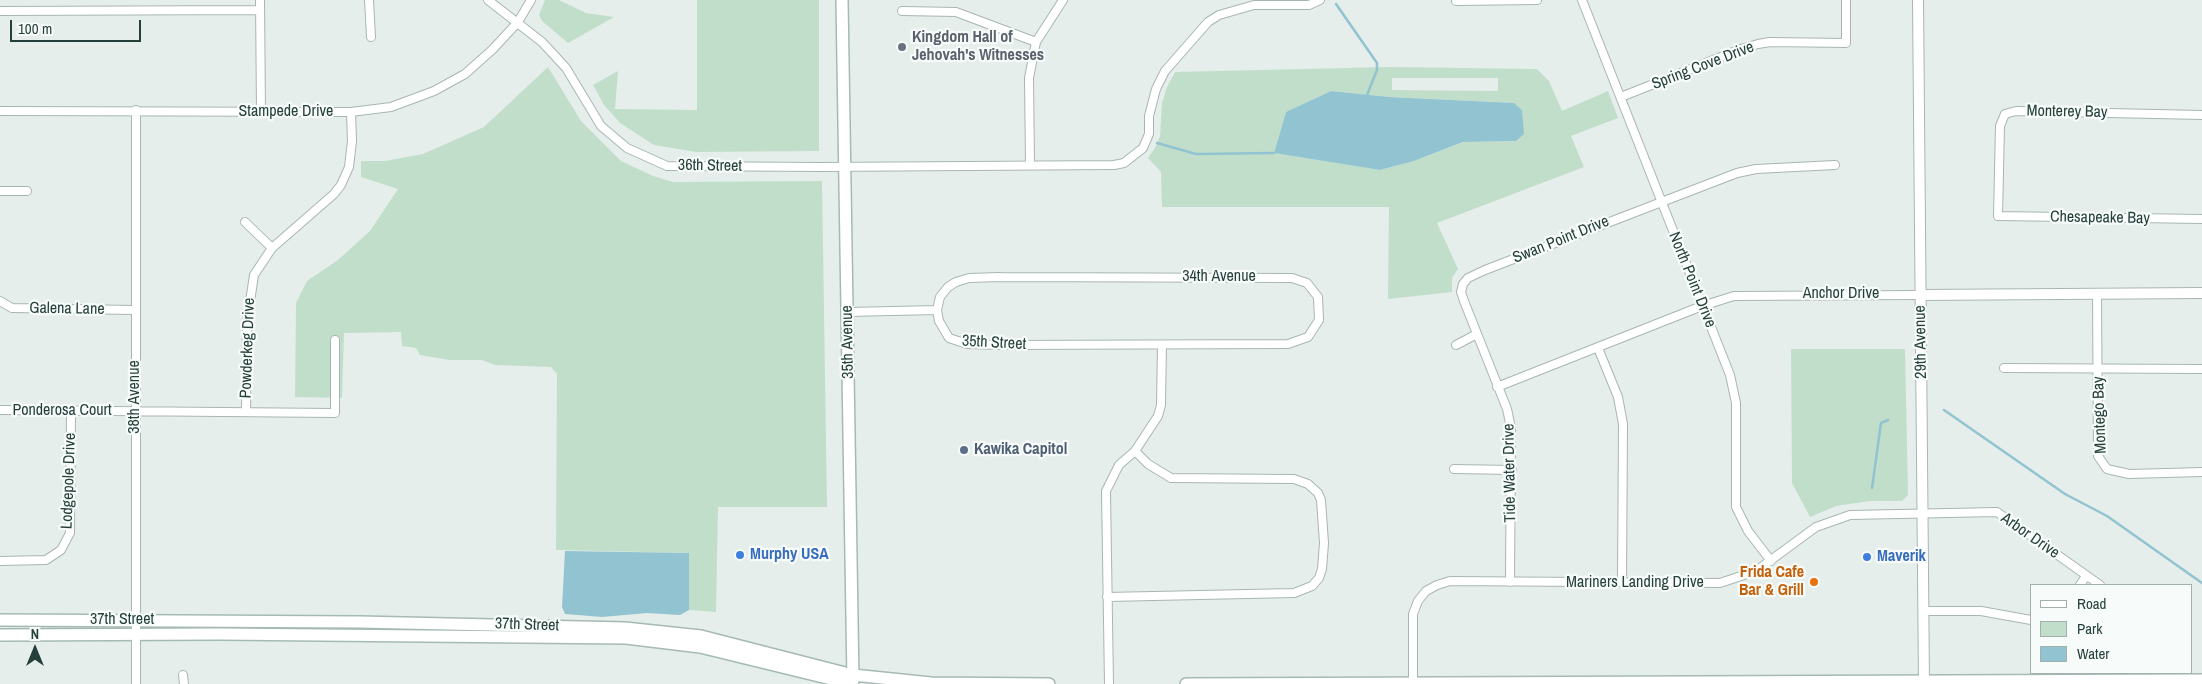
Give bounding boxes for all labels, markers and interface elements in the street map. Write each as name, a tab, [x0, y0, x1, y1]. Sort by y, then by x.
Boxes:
scale bar	[12, 10, 144, 42]
text: 100 m	[18, 18, 52, 39]
place label: Kingdom Hall of Jehovah's Witnesses	[912, 28, 1044, 66]
street label: Spring Cove Drive	[1649, 38, 1757, 94]
marker: Kingdom Hall of Jehovah's Witnesses	[896, 41, 908, 53]
street label: Stampede Drive	[239, 102, 333, 122]
street label: Monterey Bay	[2026, 102, 2108, 122]
street label: 36th Street	[678, 156, 742, 176]
street label: Chesapeake Bay	[2050, 208, 2150, 228]
street label: Swan Point Drive	[1510, 212, 1612, 268]
street label: North Point Drive	[1664, 229, 1720, 331]
street label: 34th Avenue	[1182, 267, 1256, 287]
street label: Anchor Drive	[1803, 284, 1879, 304]
street label: Powderkeg Drive	[237, 297, 259, 399]
street label: Galena Lane	[29, 299, 105, 319]
street label: 35th Avenue	[838, 305, 858, 379]
street label: 29th Avenue	[1911, 305, 1931, 379]
street label: 35th Street	[961, 332, 1027, 354]
street label: 38th Avenue	[125, 360, 145, 434]
street label: Montego Bay	[2089, 376, 2111, 454]
street label: Ponderosa Court	[12, 401, 112, 421]
street label: Tide Water Drive	[1500, 423, 1520, 523]
street label: Lodgepole Drive	[58, 433, 80, 529]
place label: Kawika Capitol	[974, 440, 1067, 460]
marker: Kawika Capitol	[958, 444, 970, 456]
street label: Arbor Drive	[1997, 509, 2063, 563]
place label: Murphy USA	[750, 545, 829, 565]
place label: Maverik	[1877, 547, 1926, 567]
marker: Murphy USA	[734, 549, 746, 561]
marker: Maverik	[1861, 551, 1873, 563]
place label: Frida Cafe Bar & Grill	[1739, 563, 1804, 601]
street label: Mariners Landing Drive	[1566, 573, 1704, 593]
marker: Frida Cafe Bar & Grill	[1808, 576, 1820, 588]
legend	[2030, 584, 2192, 674]
text: Road	[2077, 593, 2106, 614]
street label: 37th Street	[90, 610, 154, 630]
street label: 37th Street	[495, 614, 559, 636]
text: Park	[2077, 618, 2102, 639]
north arrow	[10, 624, 60, 674]
text: N	[31, 625, 39, 643]
text: Water	[2077, 643, 2109, 664]

